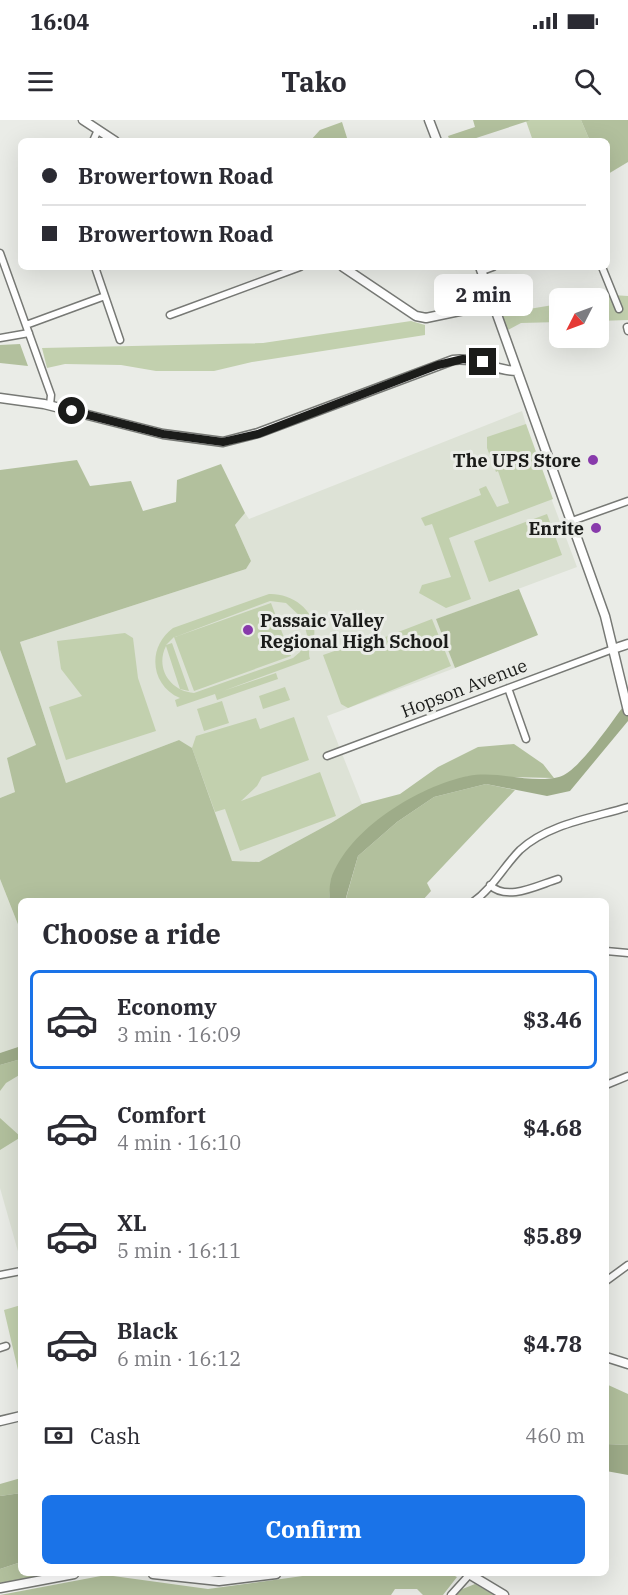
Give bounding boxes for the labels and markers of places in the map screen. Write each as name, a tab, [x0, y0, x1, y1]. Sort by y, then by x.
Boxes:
place label: The UPS Store	[453, 449, 581, 472]
marker: The UPS Store	[586, 453, 600, 467]
place label: Enrite	[528, 517, 584, 540]
marker: Enrite	[589, 521, 603, 535]
place label: Passaic Valley Regional High School	[260, 609, 449, 653]
marker: Passaic Valley Regional High School	[241, 623, 255, 637]

